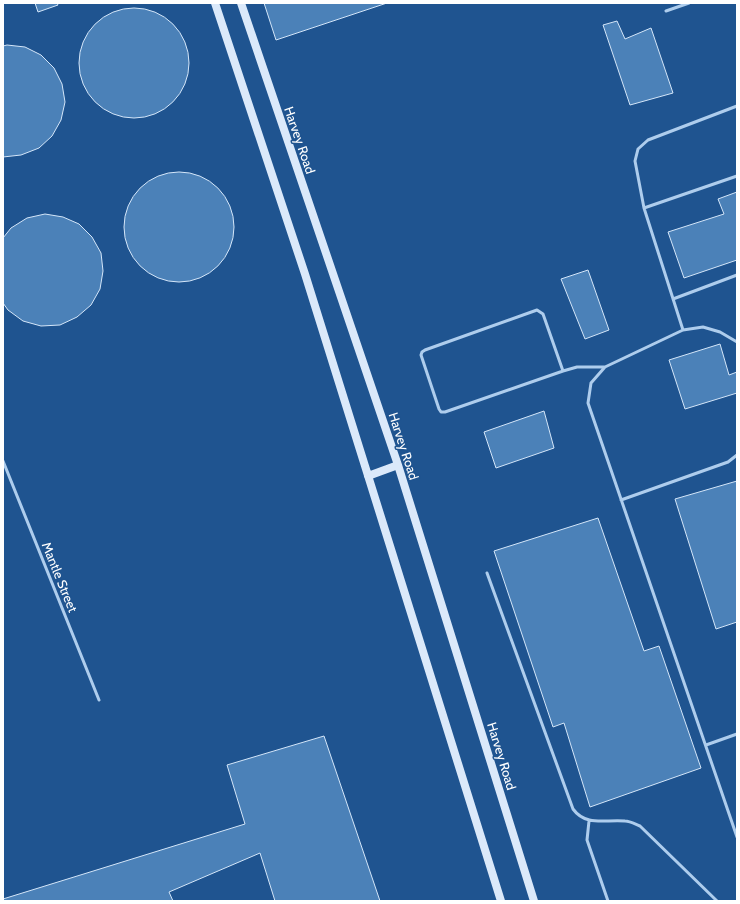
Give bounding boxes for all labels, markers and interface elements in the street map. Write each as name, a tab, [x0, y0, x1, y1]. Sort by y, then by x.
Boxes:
street label: Harvey Road	[281, 104, 319, 176]
street label: Harvey Road	[386, 410, 422, 482]
street label: Mantle Street	[39, 540, 82, 615]
street label: Harvey Road	[484, 720, 520, 792]

